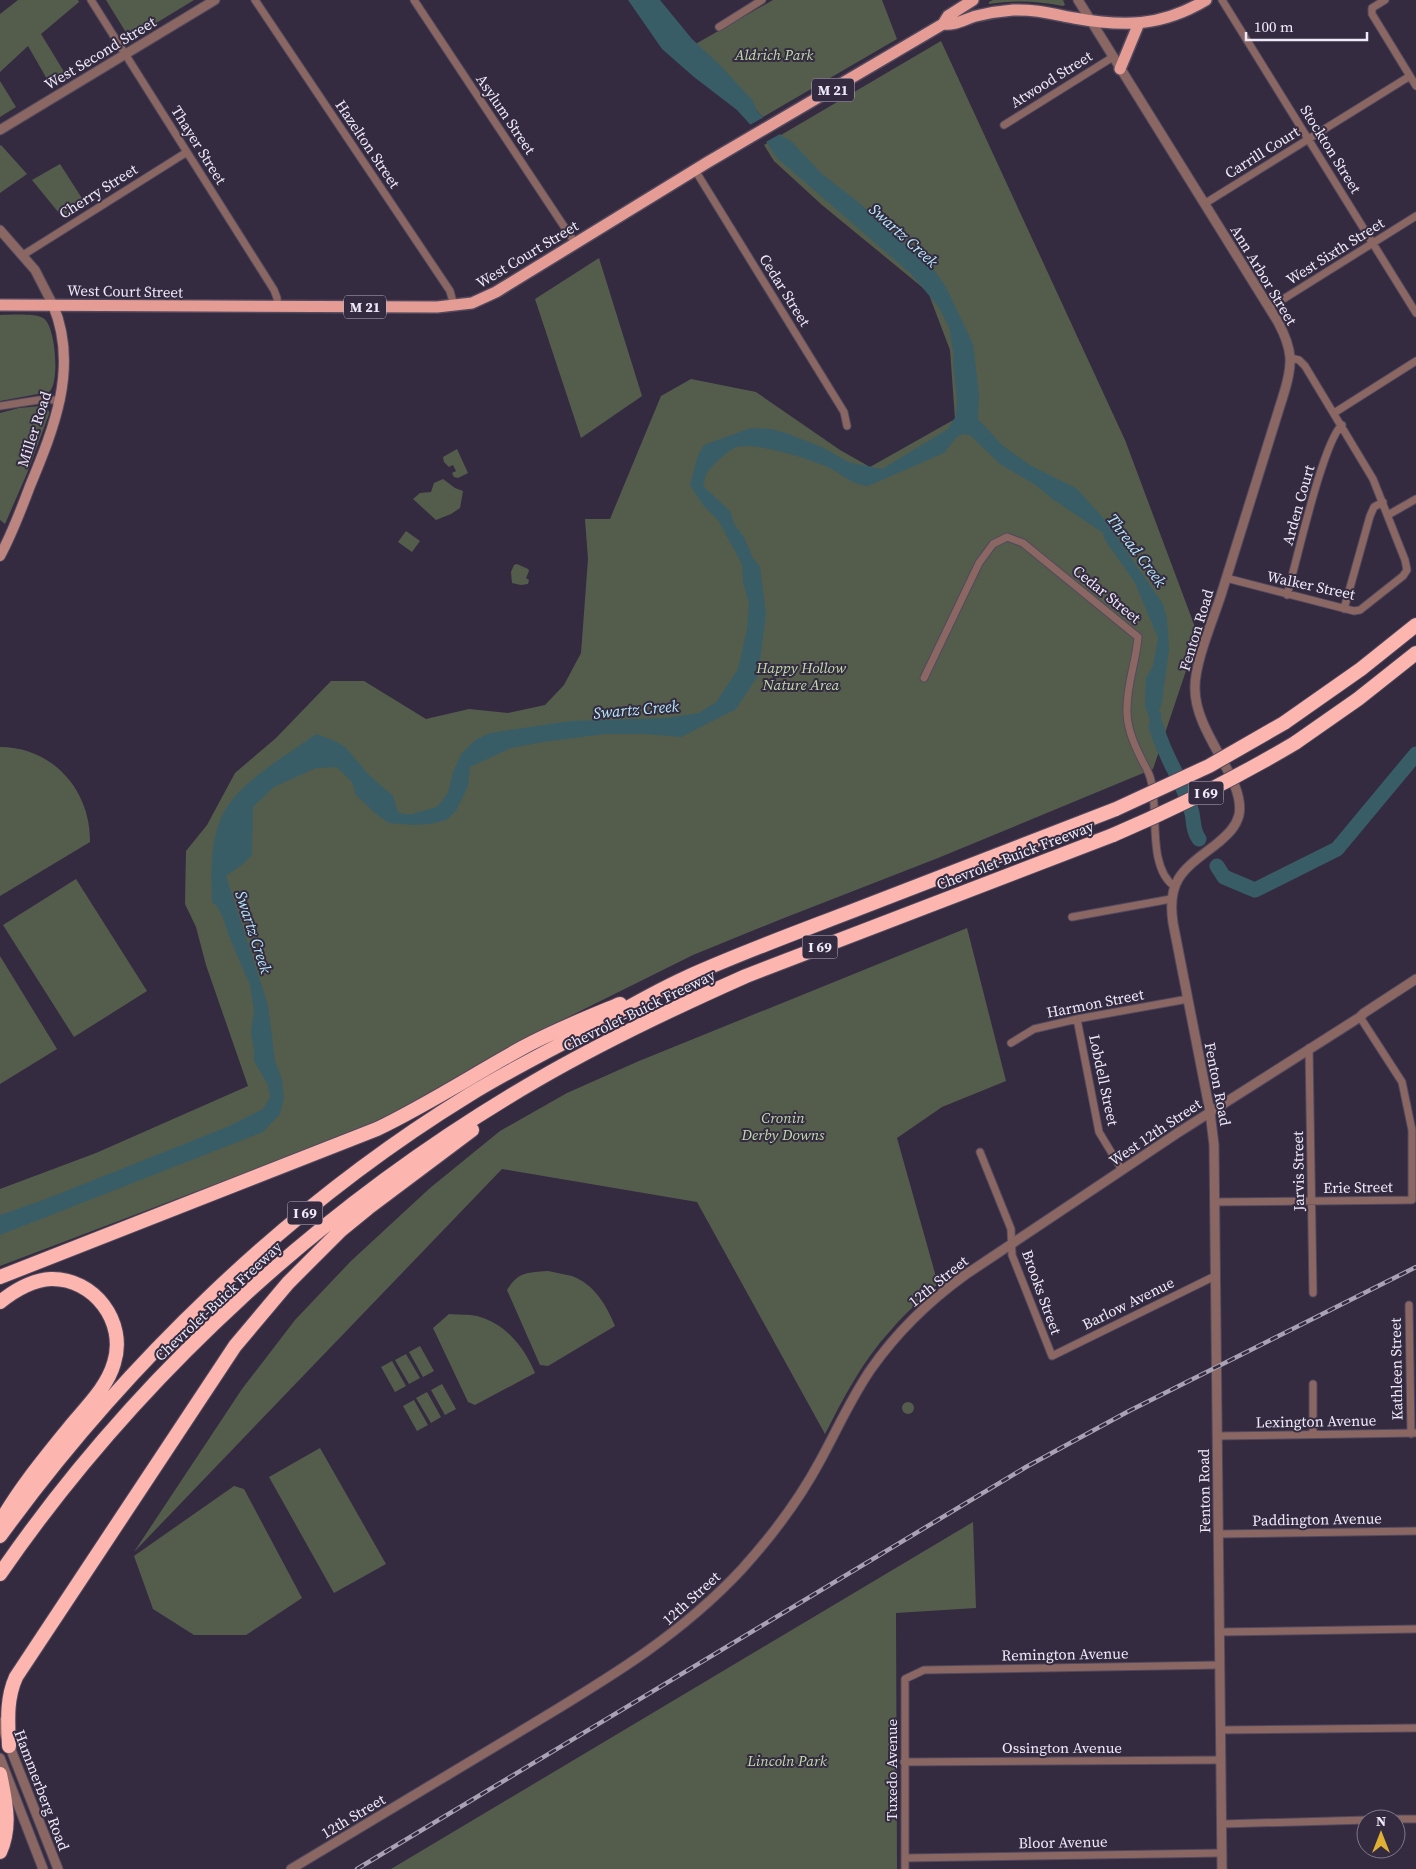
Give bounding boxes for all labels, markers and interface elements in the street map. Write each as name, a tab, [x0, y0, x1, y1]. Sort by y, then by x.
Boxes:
scale bar	[1246, 10, 1367, 42]
street label: West Second Street	[40, 11, 160, 95]
text: 100 m	[1254, 16, 1294, 37]
park label: Aldrich Park	[734, 44, 814, 65]
street label: Atwood Street	[1006, 45, 1096, 113]
street label: Asylum Street	[471, 70, 541, 158]
road number: M 21	[812, 78, 854, 102]
street label: Hazelton Street	[331, 96, 405, 192]
street label: Stockton Street	[1295, 101, 1367, 197]
street label: Thayer Street	[166, 102, 232, 188]
street label: Carrill Court	[1221, 121, 1303, 183]
street label: Cherry Street	[55, 158, 141, 223]
water label: Swartz Creek	[865, 198, 944, 272]
street label: West Sixth Street	[1282, 212, 1388, 290]
street label: West Court Street	[472, 215, 582, 293]
street label: Ann Arbor Street	[1226, 221, 1302, 329]
street label: Cedar Street	[754, 250, 816, 330]
street label: West Court Street	[67, 279, 183, 303]
road number: M 21	[344, 296, 386, 318]
street label: Miller Road	[12, 388, 56, 470]
street label: Arden Court	[1277, 462, 1320, 548]
water label: Thread Creek	[1102, 509, 1172, 592]
street label: Cedar Street	[1069, 560, 1145, 628]
street label: Walker Street	[1265, 565, 1357, 605]
street label: Fenton Road	[1174, 586, 1219, 673]
park label: Happy Hollow Nature Area	[755, 657, 847, 695]
water label: Swartz Creek	[592, 694, 680, 724]
road number: I 69	[1188, 781, 1224, 804]
street label: Chevrolet-Buick Freeway	[933, 815, 1097, 895]
water label: Swartz Creek	[230, 888, 278, 977]
road number: I 69	[802, 936, 838, 959]
street label: Chevrolet-Buick Freeway	[559, 964, 719, 1056]
street label: Harmon Street	[1045, 983, 1145, 1023]
street label: Lobdell Street	[1084, 1032, 1124, 1128]
street label: Fenton Road	[1200, 1041, 1236, 1128]
street label: West 12th Street	[1105, 1093, 1205, 1171]
park label: Cronin Derby Downs	[741, 1107, 825, 1145]
street label: Jarvis Street	[1287, 1131, 1309, 1212]
street label: Erie Street	[1323, 1176, 1393, 1198]
road number: I 69	[288, 1202, 322, 1224]
street label: Chevrolet-Buick Freeway	[150, 1236, 286, 1366]
street label: Brooks Street	[1017, 1247, 1067, 1337]
street label: 12th Street	[904, 1250, 972, 1312]
street label: Barlow Avenue	[1078, 1271, 1178, 1334]
street label: Kathleen Street	[1385, 1317, 1407, 1420]
street label: Lexington Avenue	[1255, 1409, 1377, 1433]
street label: Fenton Road	[1193, 1448, 1215, 1533]
street label: Paddington Avenue	[1252, 1507, 1382, 1531]
street label: 12th Street	[658, 1566, 725, 1630]
street label: Remington Avenue	[1001, 1642, 1129, 1666]
street label: Tuxedo Avenue	[881, 1719, 902, 1821]
street label: Hammerberg Road	[9, 1727, 75, 1854]
street label: Ossington Avenue	[1002, 1737, 1122, 1758]
park label: Lincoln Park	[746, 1750, 828, 1771]
street label: 12th Street	[317, 1789, 389, 1843]
north arrow	[1356, 1809, 1406, 1859]
text: N	[1376, 1811, 1386, 1831]
street label: Bloor Avenue	[1018, 1831, 1108, 1853]

